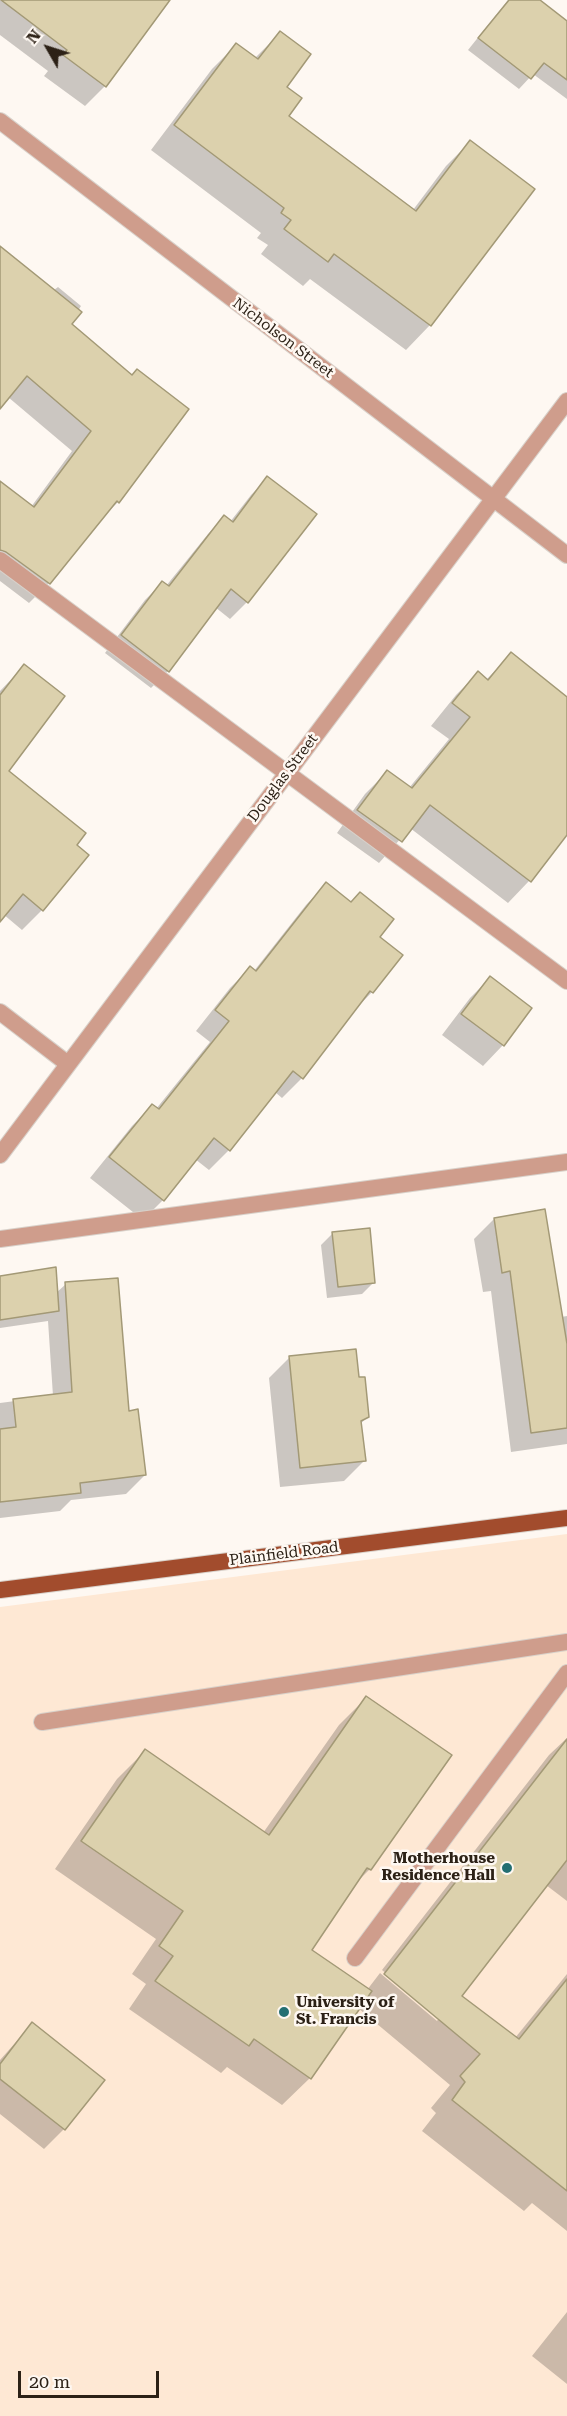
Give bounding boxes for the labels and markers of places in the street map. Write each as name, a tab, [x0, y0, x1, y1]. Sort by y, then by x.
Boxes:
place label: Motherhouse Residence Hall	[381, 1850, 495, 1885]
marker: Motherhouse Residence Hall	[500, 1861, 514, 1875]
place label: University of St. Francis	[296, 1994, 394, 2029]
marker: University of St. Francis	[277, 2005, 291, 2019]

